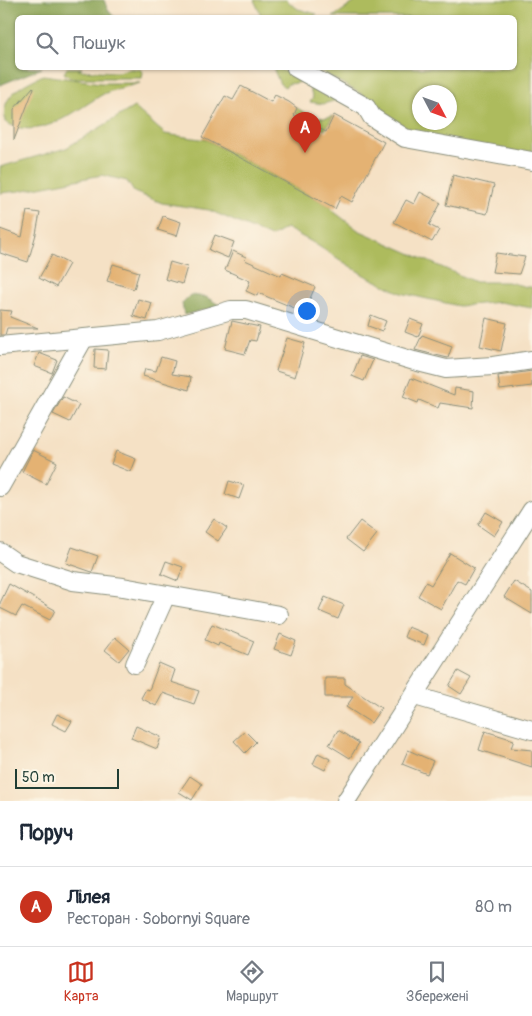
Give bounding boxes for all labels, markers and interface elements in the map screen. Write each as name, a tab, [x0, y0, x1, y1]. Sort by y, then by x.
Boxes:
search box	[15, 15, 517, 70]
icon: search	[33, 29, 61, 57]
text: Пошук	[73, 31, 126, 55]
north arrow	[412, 85, 457, 130]
pin: A	[289, 112, 321, 153]
your location	[294, 298, 320, 324]
scale bar	[15, 766, 119, 789]
text: 50 m	[22, 769, 55, 786]
text: Поруч	[20, 820, 73, 847]
text: Лілея	[67, 885, 110, 909]
text: A	[31, 897, 41, 917]
text: 80 m	[475, 897, 512, 917]
text: Ресторан · Sobornyi Square	[67, 909, 250, 929]
tab: Карта	[64, 958, 98, 1005]
tab: Маршрут	[226, 958, 279, 1005]
tab: Збережені	[406, 958, 468, 1005]

